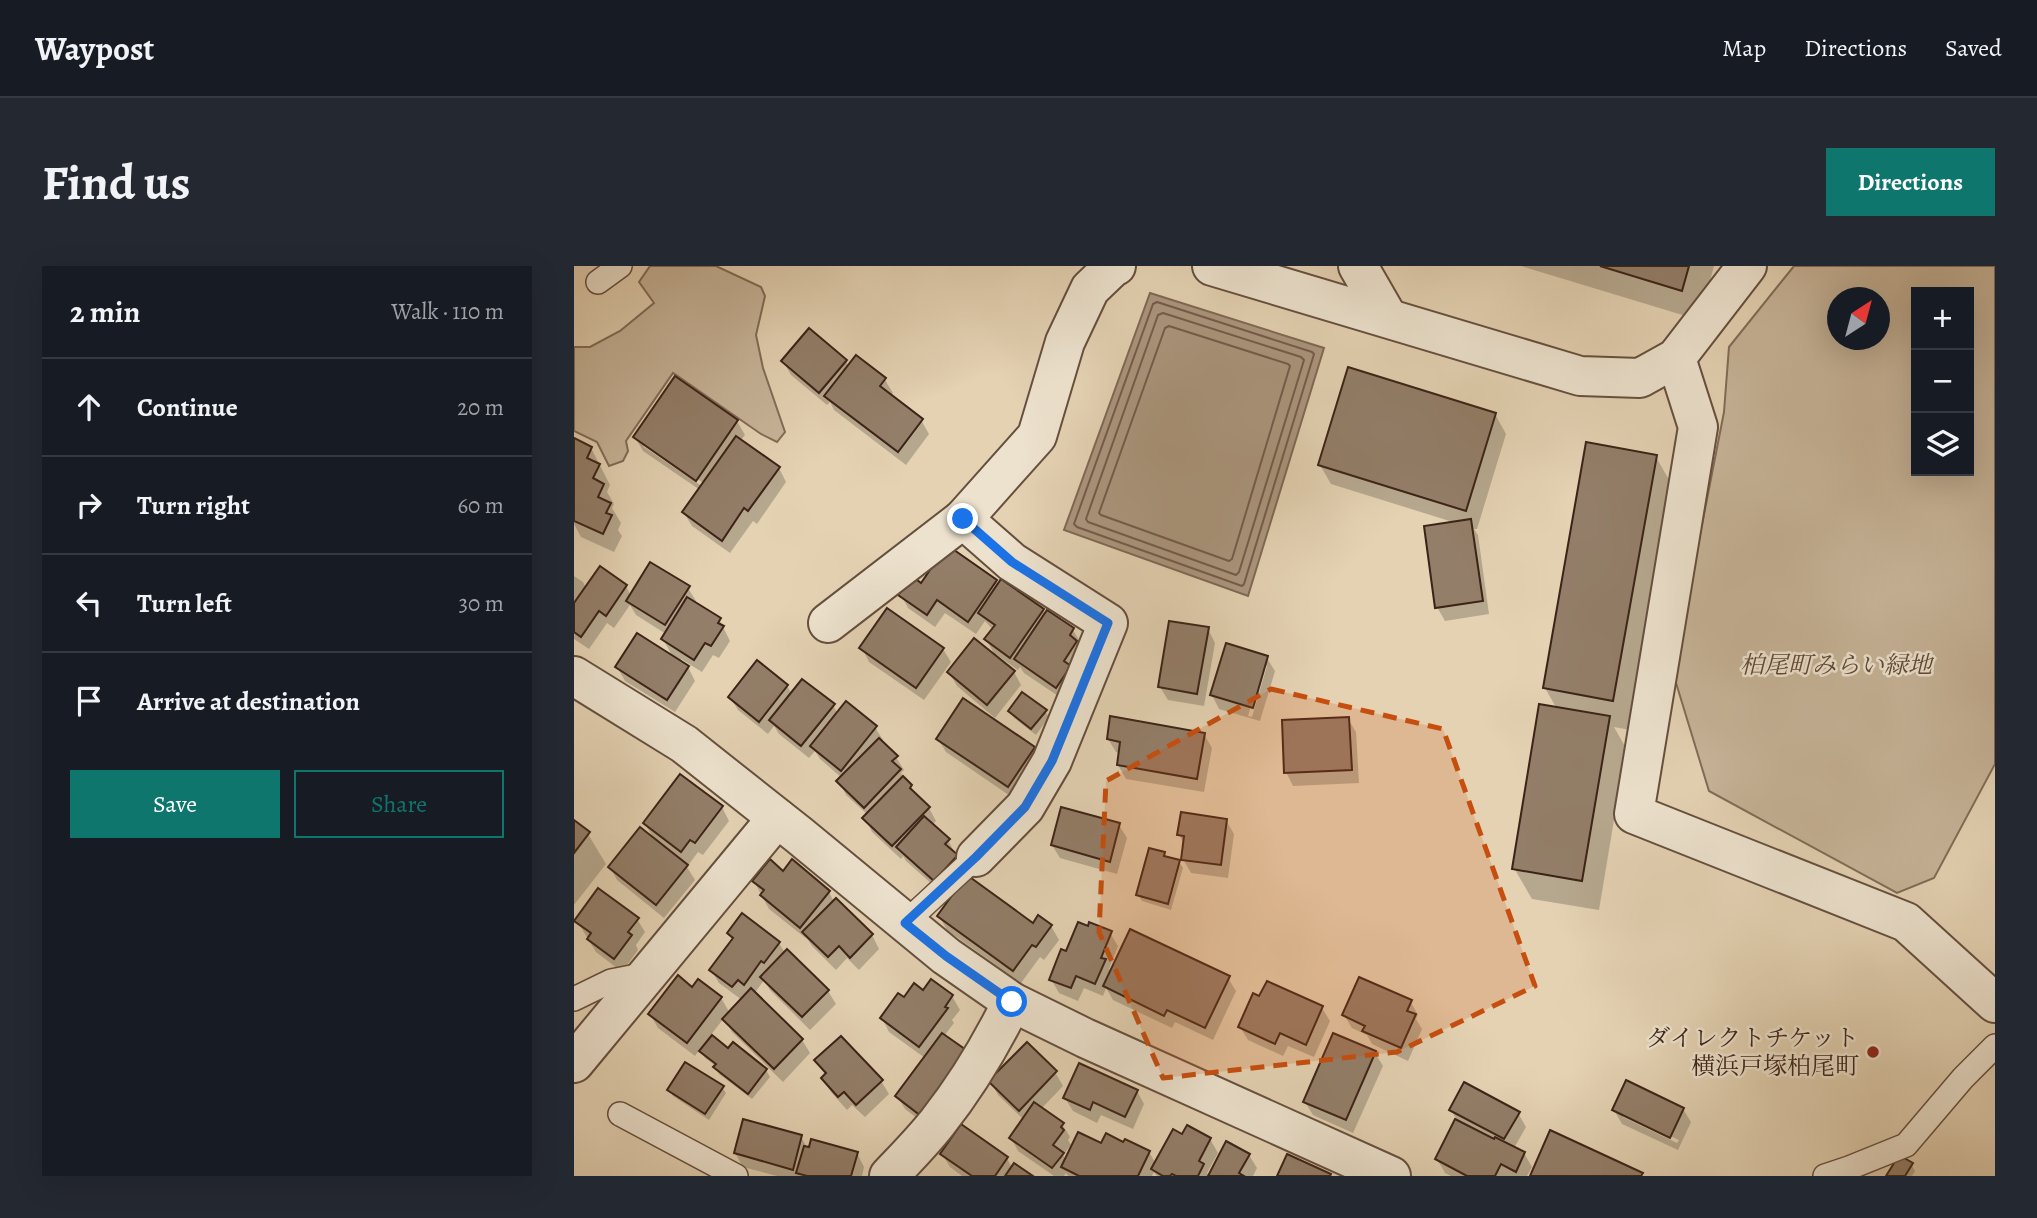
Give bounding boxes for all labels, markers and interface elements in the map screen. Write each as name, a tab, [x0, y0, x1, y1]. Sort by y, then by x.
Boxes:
text: Waypost	[35, 26, 154, 71]
text: Map	[1722, 32, 1766, 64]
text: Directions	[1804, 32, 1907, 64]
text: Saved	[1945, 32, 2002, 64]
button: Directions	[1826, 148, 1995, 216]
text: Find us	[42, 149, 190, 216]
north arrow	[1827, 287, 1890, 350]
map controls	[1911, 287, 1974, 476]
button: +	[1911, 287, 1974, 350]
text: 2 min	[70, 292, 140, 332]
text: Walk · 110 m	[391, 296, 504, 327]
button: −	[1911, 350, 1974, 413]
icon: ahead	[70, 388, 108, 426]
text: Continue	[137, 390, 238, 425]
text: 20 m	[457, 392, 504, 423]
button: layers	[1911, 413, 1974, 476]
icon: right	[70, 486, 108, 524]
text: Turn right	[137, 488, 250, 523]
text: 60 m	[457, 490, 504, 521]
route end	[947, 503, 978, 534]
icon: left	[70, 584, 108, 622]
text: Turn left	[137, 586, 232, 621]
text: 30 m	[458, 588, 504, 619]
park label: 柏尾町みらい緑地	[1740, 649, 1935, 681]
icon: arrive	[70, 682, 108, 720]
text: Arrive at destination	[137, 684, 360, 719]
button: Save	[70, 770, 280, 838]
button: Share	[294, 770, 504, 838]
route start	[996, 986, 1027, 1017]
place label: ダイレクトチケット 横浜戸塚柏尾町	[1646, 1022, 1859, 1082]
marker: ダイレクトチケット 横浜戸塚柏尾町	[1865, 1044, 1881, 1060]

